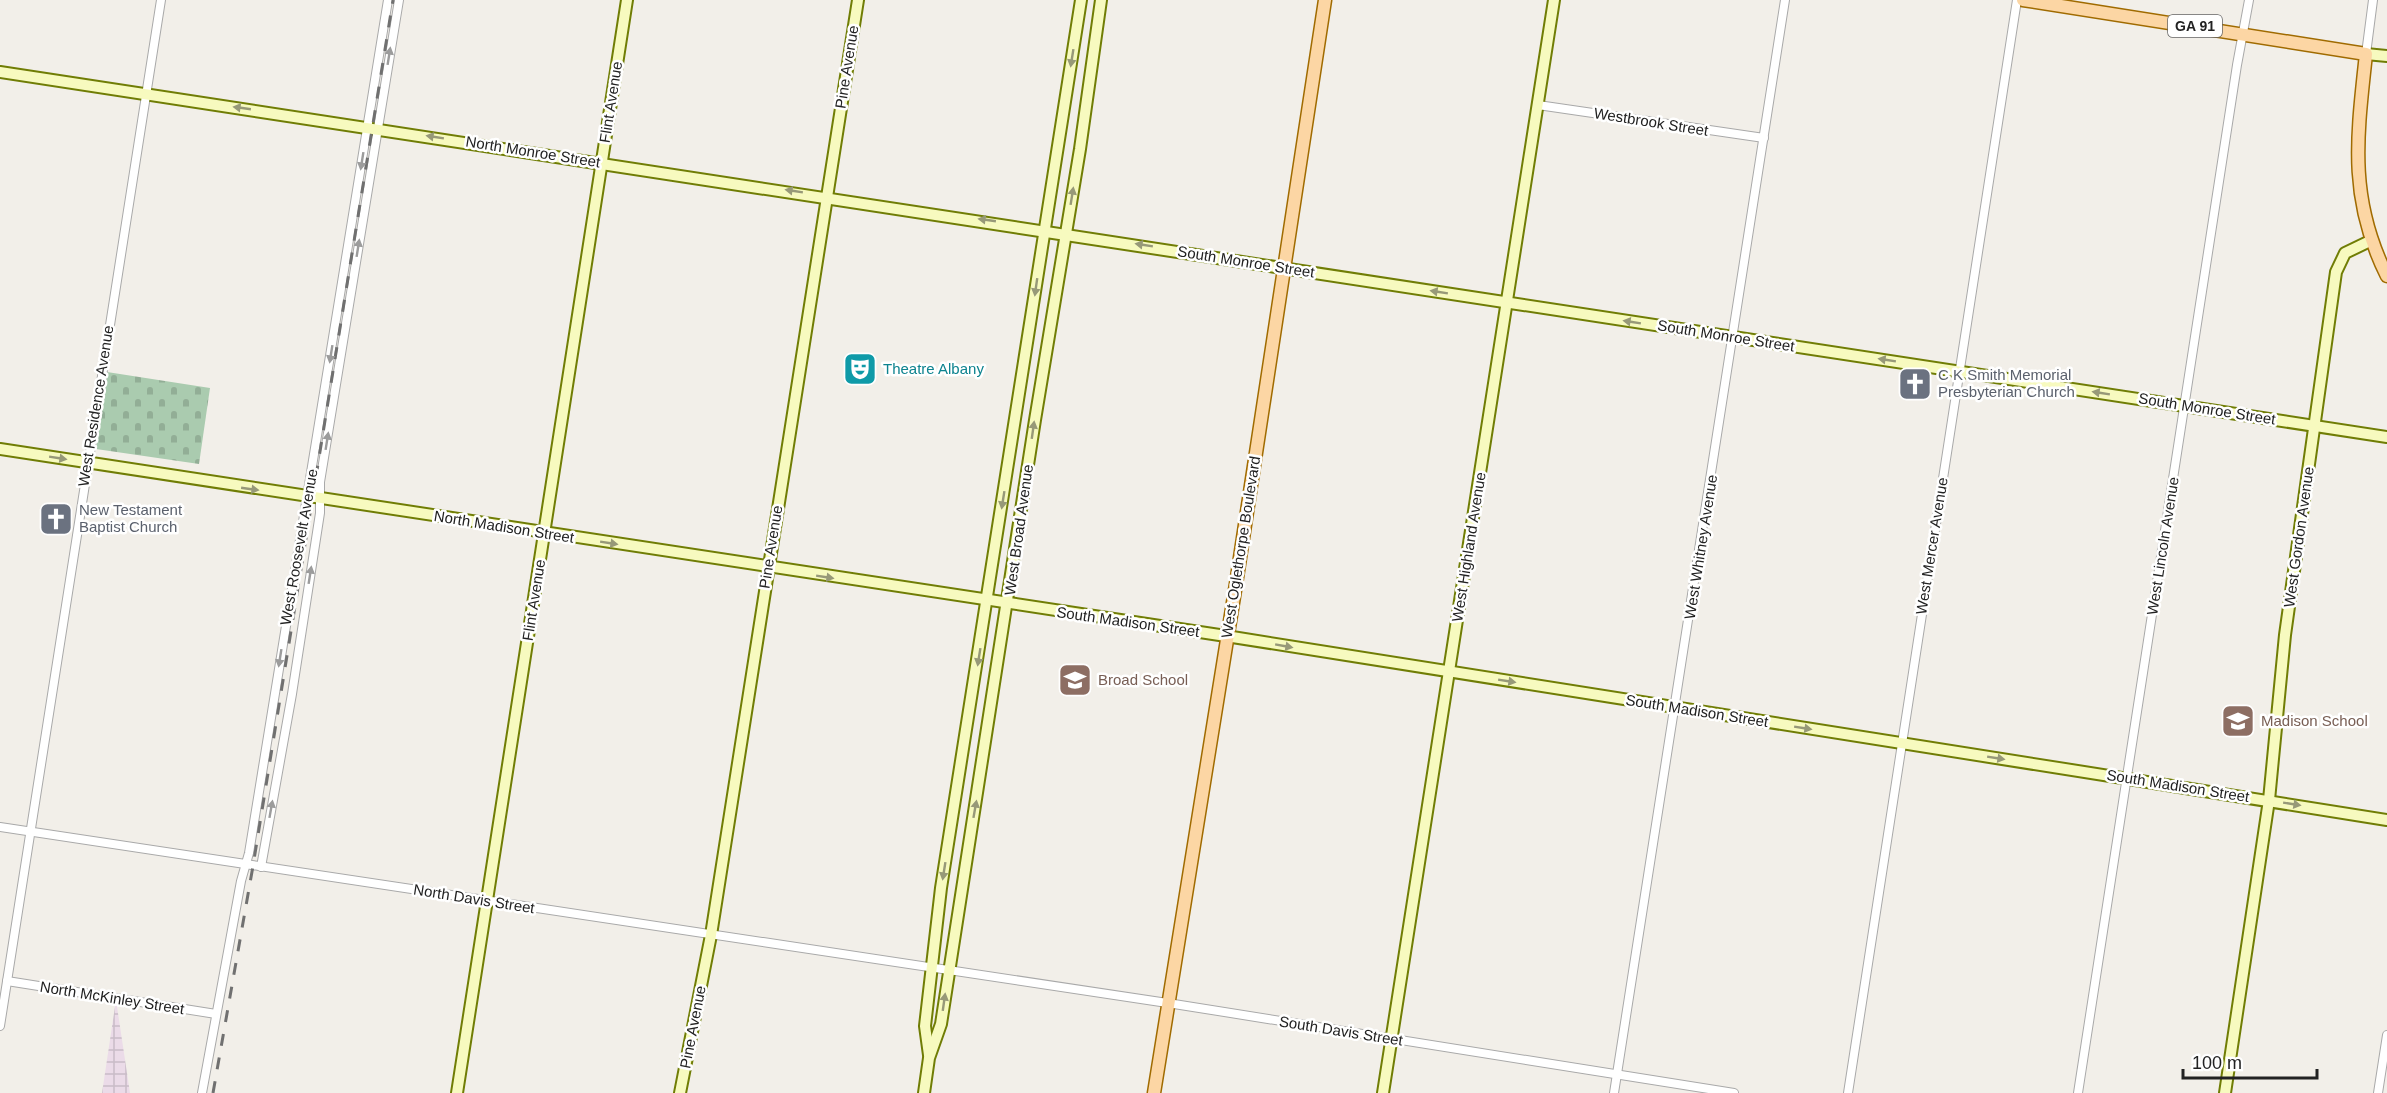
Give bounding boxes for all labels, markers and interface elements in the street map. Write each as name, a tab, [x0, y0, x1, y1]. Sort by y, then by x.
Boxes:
road number: GA 91	[2168, 15, 2222, 37]
street label: Pine Avenue	[832, 24, 861, 110]
one-way arrow	[385, 46, 394, 65]
one-way arrow	[1067, 48, 1076, 67]
street label: Flint Avenue	[596, 60, 625, 144]
one-way arrow	[232, 103, 251, 112]
street label: Westbrook Street	[1593, 104, 1710, 139]
one-way arrow	[425, 132, 444, 141]
street label: North Monroe Street	[465, 132, 602, 171]
one-way arrow	[357, 152, 366, 171]
one-way arrow	[784, 186, 803, 195]
one-way arrow	[1068, 186, 1077, 205]
one-way arrow	[977, 216, 996, 225]
one-way arrow	[354, 239, 363, 258]
one-way arrow	[1134, 240, 1153, 249]
street label: South Monroe Street	[1176, 242, 1317, 281]
one-way arrow	[1032, 277, 1041, 296]
one-way arrow	[1430, 288, 1449, 297]
street label: South Monroe Street	[1656, 316, 1797, 355]
one-way arrow	[1623, 317, 1642, 326]
street label: West Residence Avenue	[74, 324, 117, 488]
one-way arrow	[326, 345, 335, 364]
theatre icon: Theatre Albany	[842, 351, 878, 387]
one-way arrow	[1878, 356, 1897, 365]
place label: Theatre Albany	[883, 360, 984, 377]
church icon: C K Smith Memorial Presbyterian Church	[1897, 366, 1933, 402]
place label: C K Smith Memorial Presbyterian Church	[1938, 366, 2075, 400]
one-way arrow	[2091, 388, 2110, 397]
street label: South Monroe Street	[2137, 389, 2278, 428]
one-way arrow	[1029, 420, 1038, 439]
one-way arrow	[323, 431, 332, 450]
one-way arrow	[48, 454, 67, 463]
street label: West Oglethorpe Boulevard	[1218, 455, 1263, 639]
street label: West Broad Avenue	[1001, 463, 1036, 596]
street label: West Gordon Avenue	[2280, 465, 2317, 608]
street label: West Roosevelt Avenue	[276, 467, 321, 627]
street label: West Highland Avenue	[1448, 471, 1489, 623]
street label: West Whitney Avenue	[1681, 473, 1720, 620]
street label: West Mercer Avenue	[1912, 476, 1951, 616]
street label: West Lincoln Avenue	[2143, 476, 2182, 616]
one-way arrow	[241, 484, 260, 493]
one-way arrow	[998, 491, 1007, 510]
church icon: New Testament Baptist Church	[38, 501, 74, 537]
place label: New Testament Baptist Church	[79, 501, 183, 535]
street label: Pine Avenue	[756, 504, 785, 590]
street label: North Madison Street	[433, 507, 576, 546]
one-way arrow	[600, 539, 619, 548]
street label: Flint Avenue	[519, 558, 548, 642]
one-way arrow	[306, 566, 315, 585]
one-way arrow	[816, 572, 835, 581]
street label: South Madison Street	[1055, 603, 1201, 640]
one-way arrow	[1274, 642, 1293, 651]
one-way arrow	[974, 648, 983, 667]
one-way arrow	[275, 649, 284, 668]
school or university icon: Broad School	[1057, 662, 1093, 698]
place label: Broad School	[1098, 671, 1188, 688]
one-way arrow	[1498, 677, 1517, 686]
street label: South Madison Street	[1625, 691, 1770, 730]
school or university icon: Madison School	[2220, 703, 2256, 739]
place label: Madison School	[2261, 712, 2368, 729]
one-way arrow	[1794, 723, 1813, 732]
one-way arrow	[1987, 754, 2006, 763]
street label: South Madison Street	[2106, 766, 2251, 805]
one-way arrow	[267, 800, 276, 819]
one-way arrow	[971, 800, 980, 819]
one-way arrow	[2283, 800, 2302, 809]
one-way arrow	[939, 861, 948, 880]
street label: North Davis Street	[412, 881, 537, 917]
street label: North McKinley Street	[39, 978, 186, 1017]
street label: Pine Avenue	[676, 984, 709, 1070]
one-way arrow	[939, 992, 948, 1011]
street label: South Davis Street	[1278, 1012, 1405, 1049]
scale bar	[2183, 1042, 2316, 1080]
text: 100 m	[2192, 1053, 2242, 1073]

